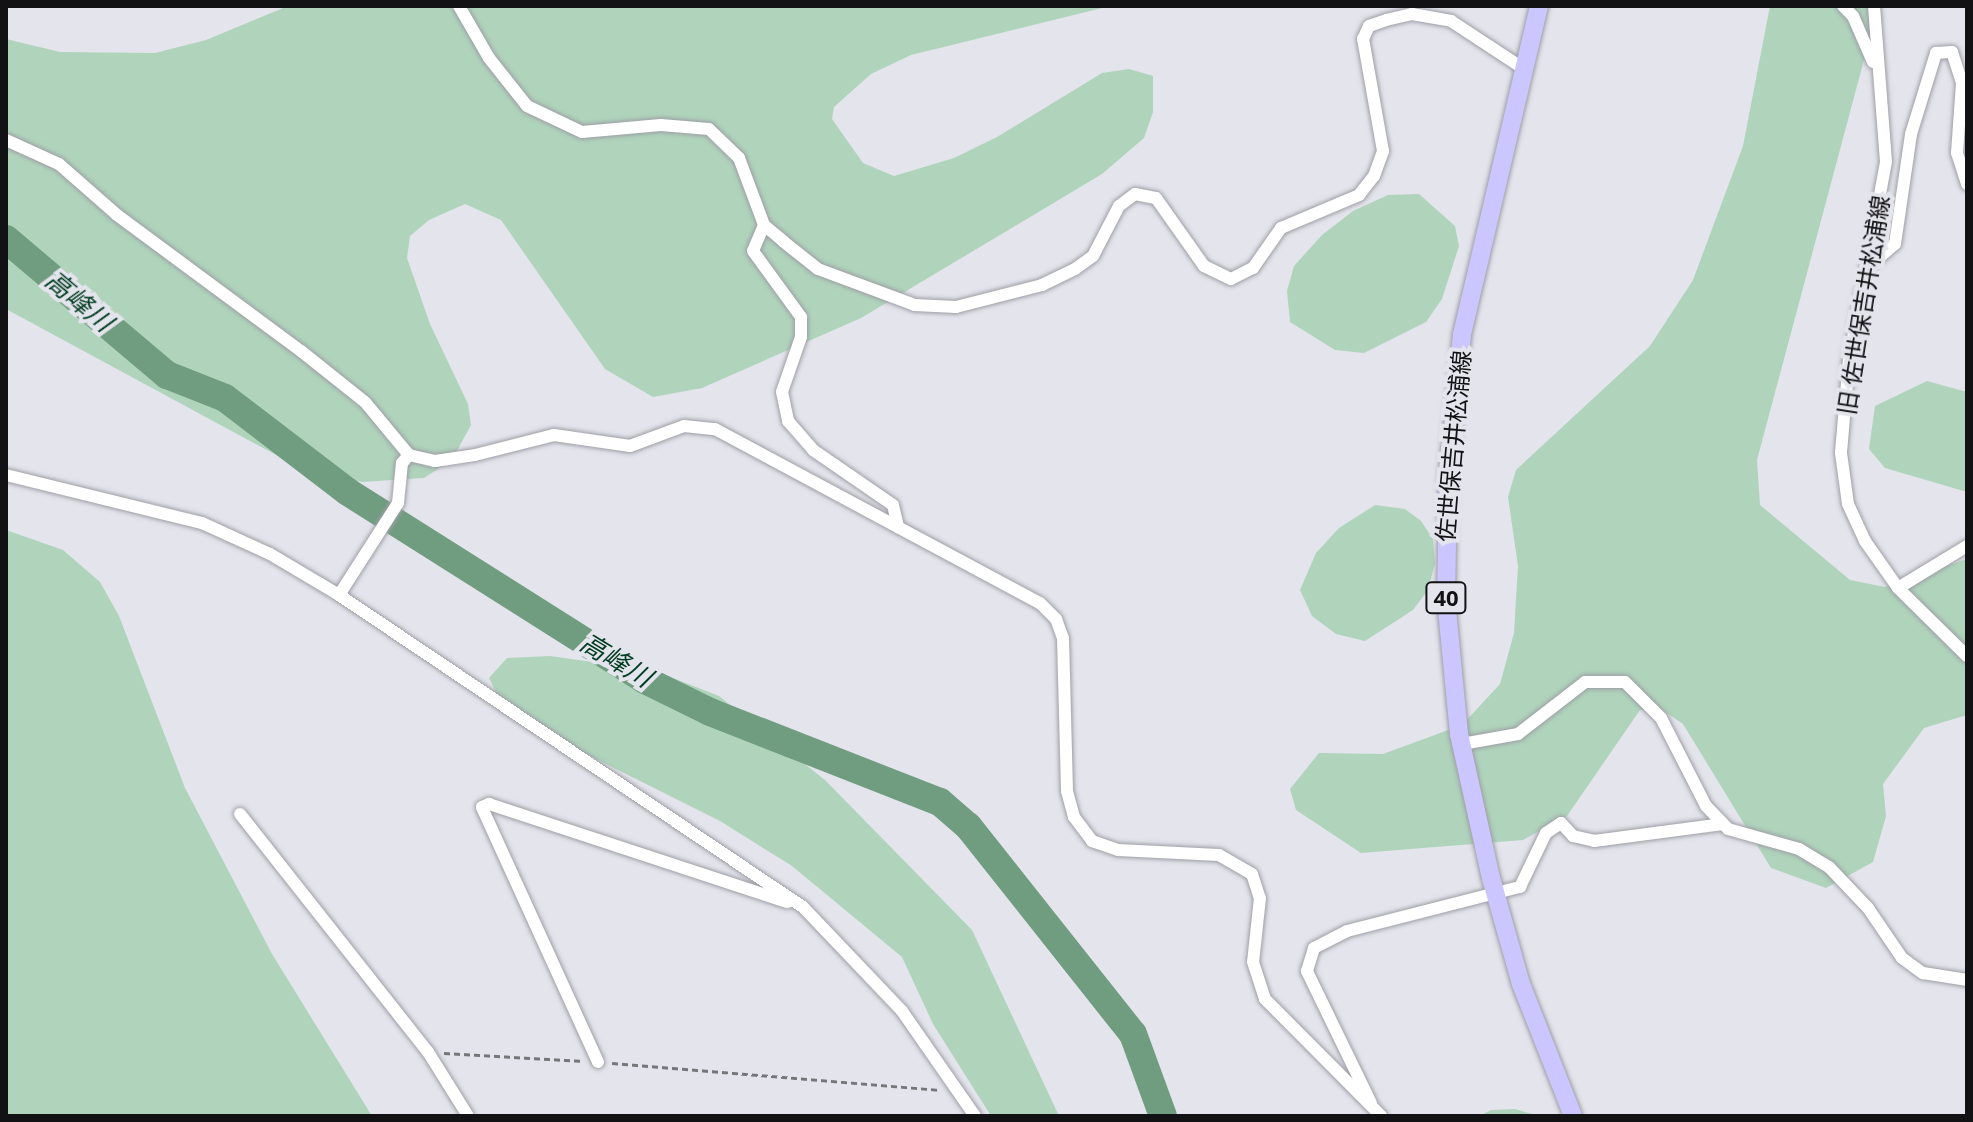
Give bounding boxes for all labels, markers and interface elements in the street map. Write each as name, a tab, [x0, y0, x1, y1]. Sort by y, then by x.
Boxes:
street label: 旧 佐世保吉井松浦線	[1831, 193, 1895, 417]
water label: 高峰川	[39, 264, 119, 338]
street label: 佐世保吉井松浦線	[1430, 349, 1476, 543]
road number: 40	[1424, 580, 1468, 616]
water label: 高峰川	[575, 627, 657, 693]

